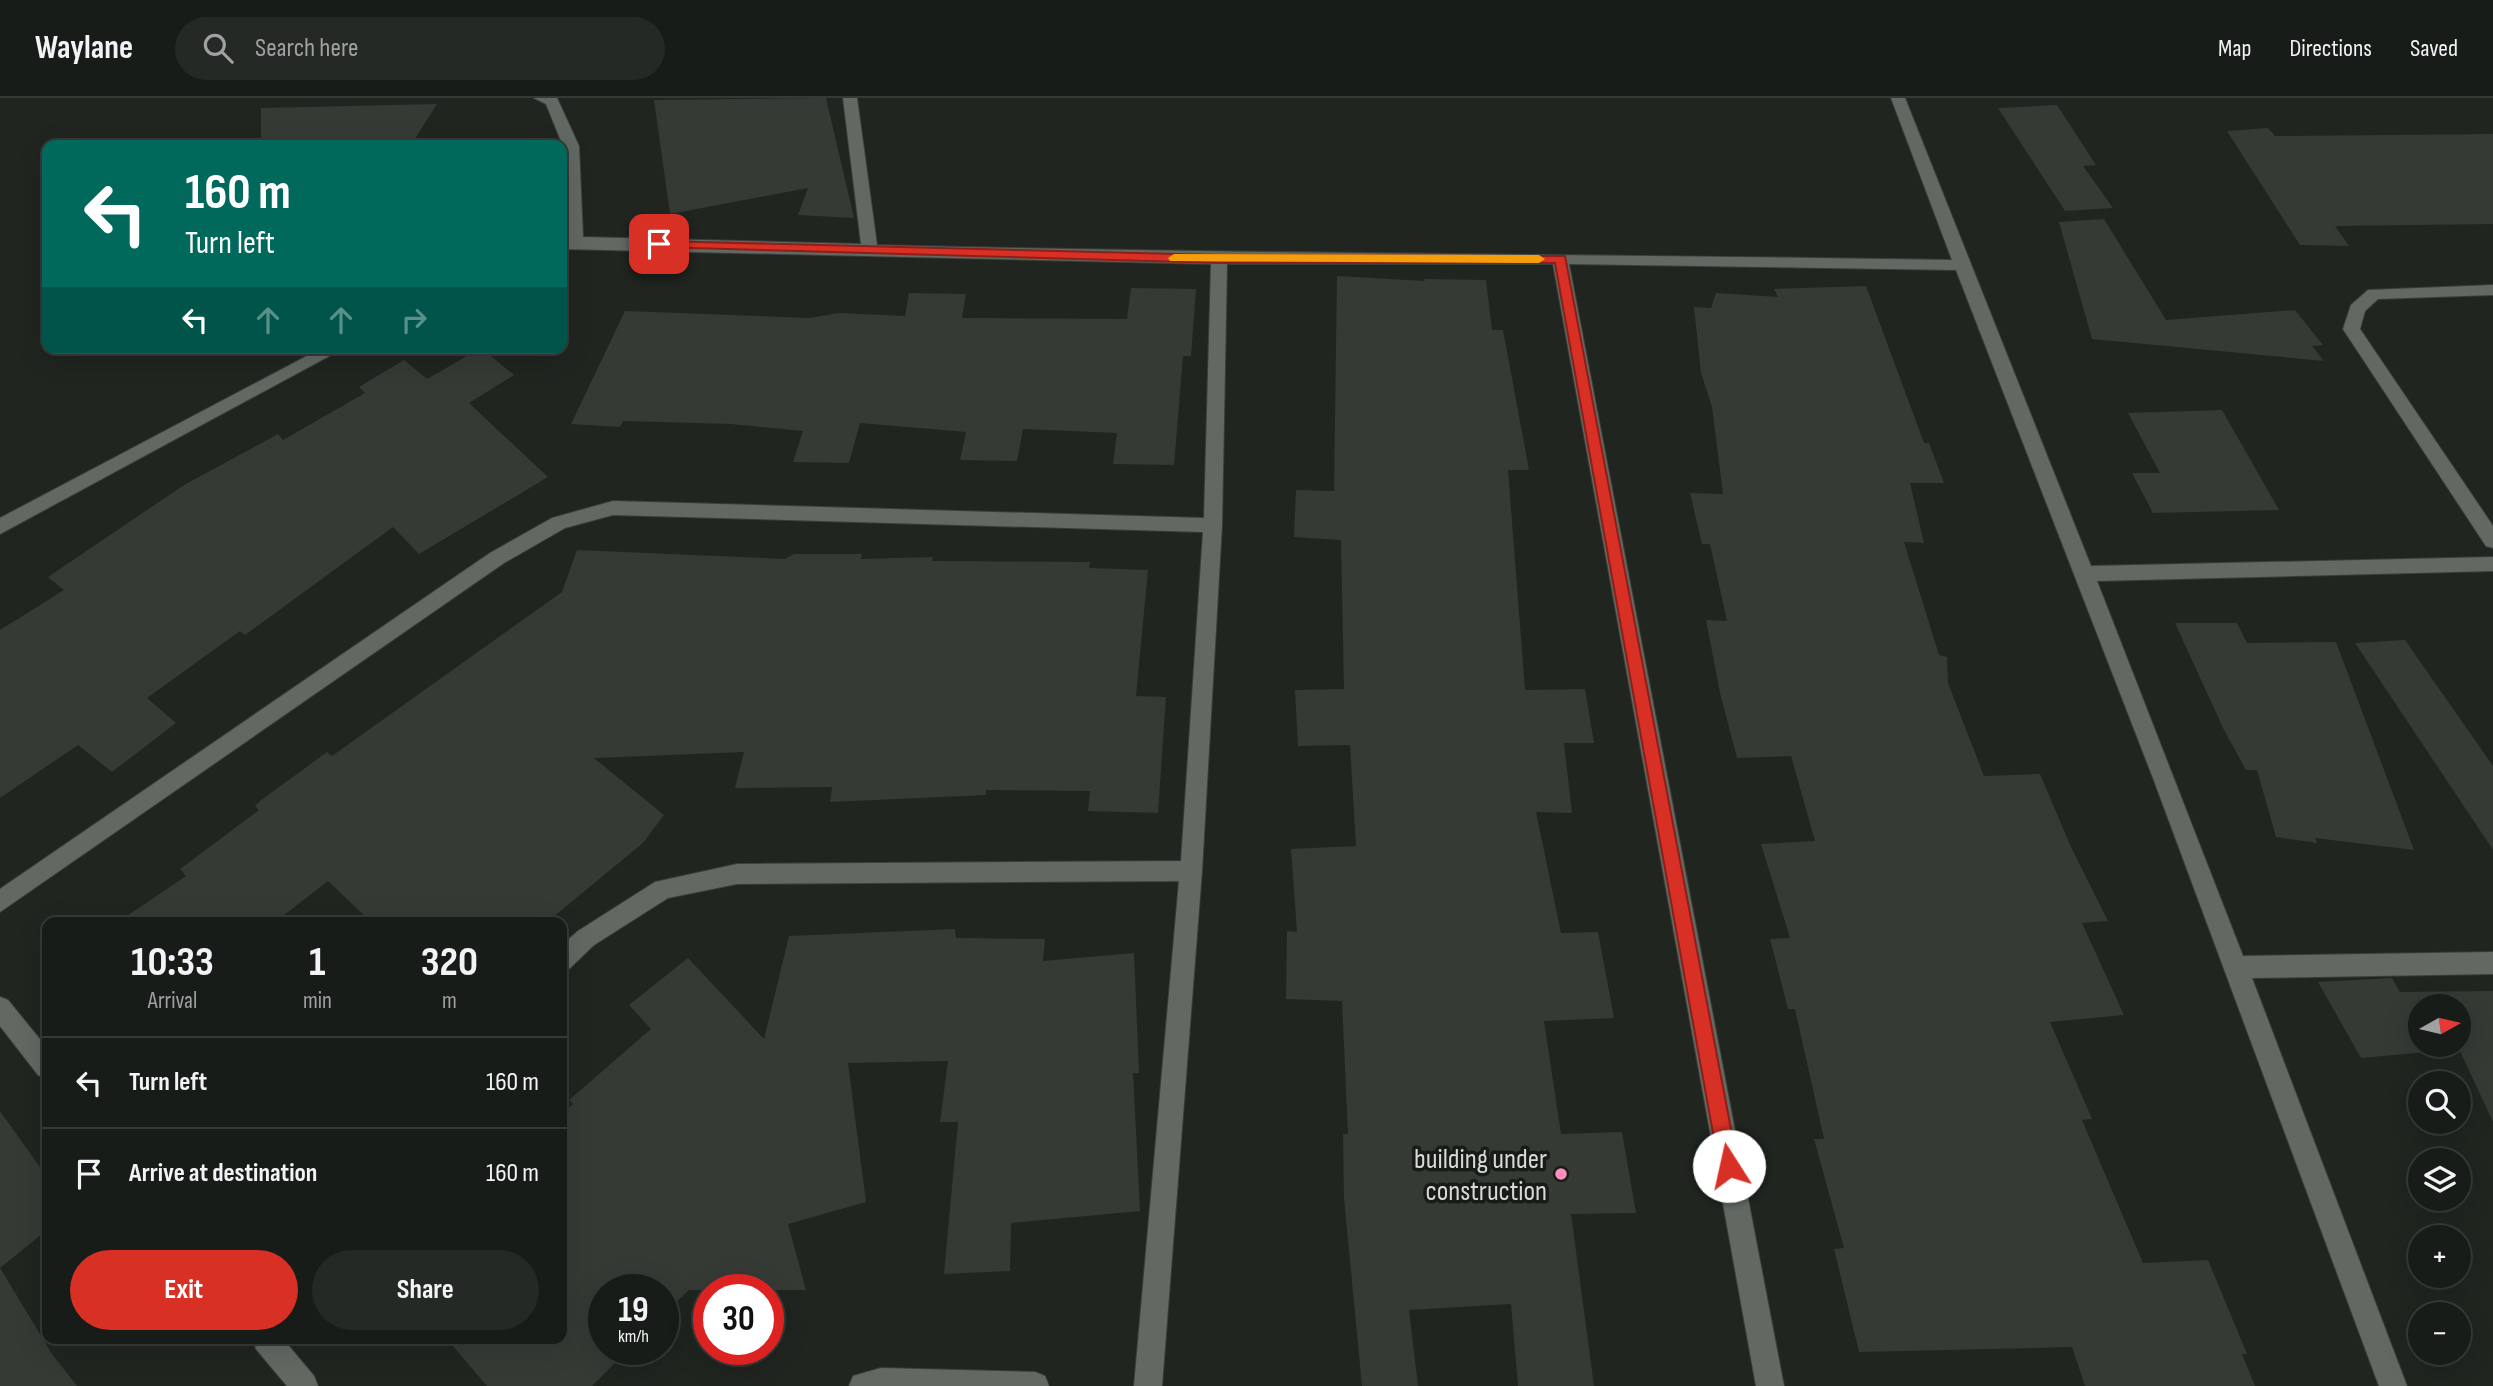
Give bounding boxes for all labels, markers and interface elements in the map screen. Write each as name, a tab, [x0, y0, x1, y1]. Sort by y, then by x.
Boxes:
search box	[175, 17, 665, 80]
text: Waylane	[35, 28, 133, 68]
icon: search	[199, 29, 237, 67]
text: Search here	[255, 33, 358, 64]
text: Map	[2218, 34, 2251, 63]
text: Directions	[2289, 34, 2372, 63]
text: Saved	[2410, 34, 2458, 63]
text: 160 m	[185, 164, 291, 223]
icon: left	[70, 168, 161, 259]
pin	[629, 214, 689, 274]
text: Turn left	[185, 224, 275, 263]
icon: arrive	[640, 225, 678, 263]
icon: left	[176, 301, 214, 339]
icon: ahead	[249, 301, 287, 339]
icon: ahead	[322, 301, 360, 339]
icon: right	[395, 301, 433, 339]
text: 10:33	[131, 937, 214, 988]
text: 1	[309, 937, 326, 988]
text: 320	[421, 937, 478, 988]
text: Arrival	[148, 987, 197, 1015]
text: min	[303, 987, 332, 1015]
text: m	[442, 987, 457, 1015]
north arrow	[2408, 994, 2471, 1057]
map controls	[2408, 994, 2471, 1365]
icon: left	[70, 1064, 108, 1102]
text: Turn left	[129, 1067, 207, 1098]
text: 160 m	[486, 1067, 539, 1098]
button: search	[2408, 1071, 2471, 1134]
position arrow	[1692, 1129, 1766, 1203]
place label: building under construction	[1414, 1143, 1547, 1208]
button: layers	[2408, 1148, 2471, 1211]
icon: arrive	[70, 1155, 108, 1193]
text: Arrive at destination	[129, 1158, 317, 1189]
text: 160 m	[486, 1158, 539, 1189]
marker: building under construction	[1553, 1166, 1569, 1182]
button: +	[2408, 1225, 2471, 1288]
button: Exit	[70, 1250, 298, 1330]
button: Share	[312, 1250, 539, 1330]
speed limit sign: 30	[693, 1274, 784, 1365]
text: 19	[618, 1289, 649, 1332]
button: −	[2408, 1302, 2471, 1365]
text: km/h	[618, 1326, 649, 1347]

